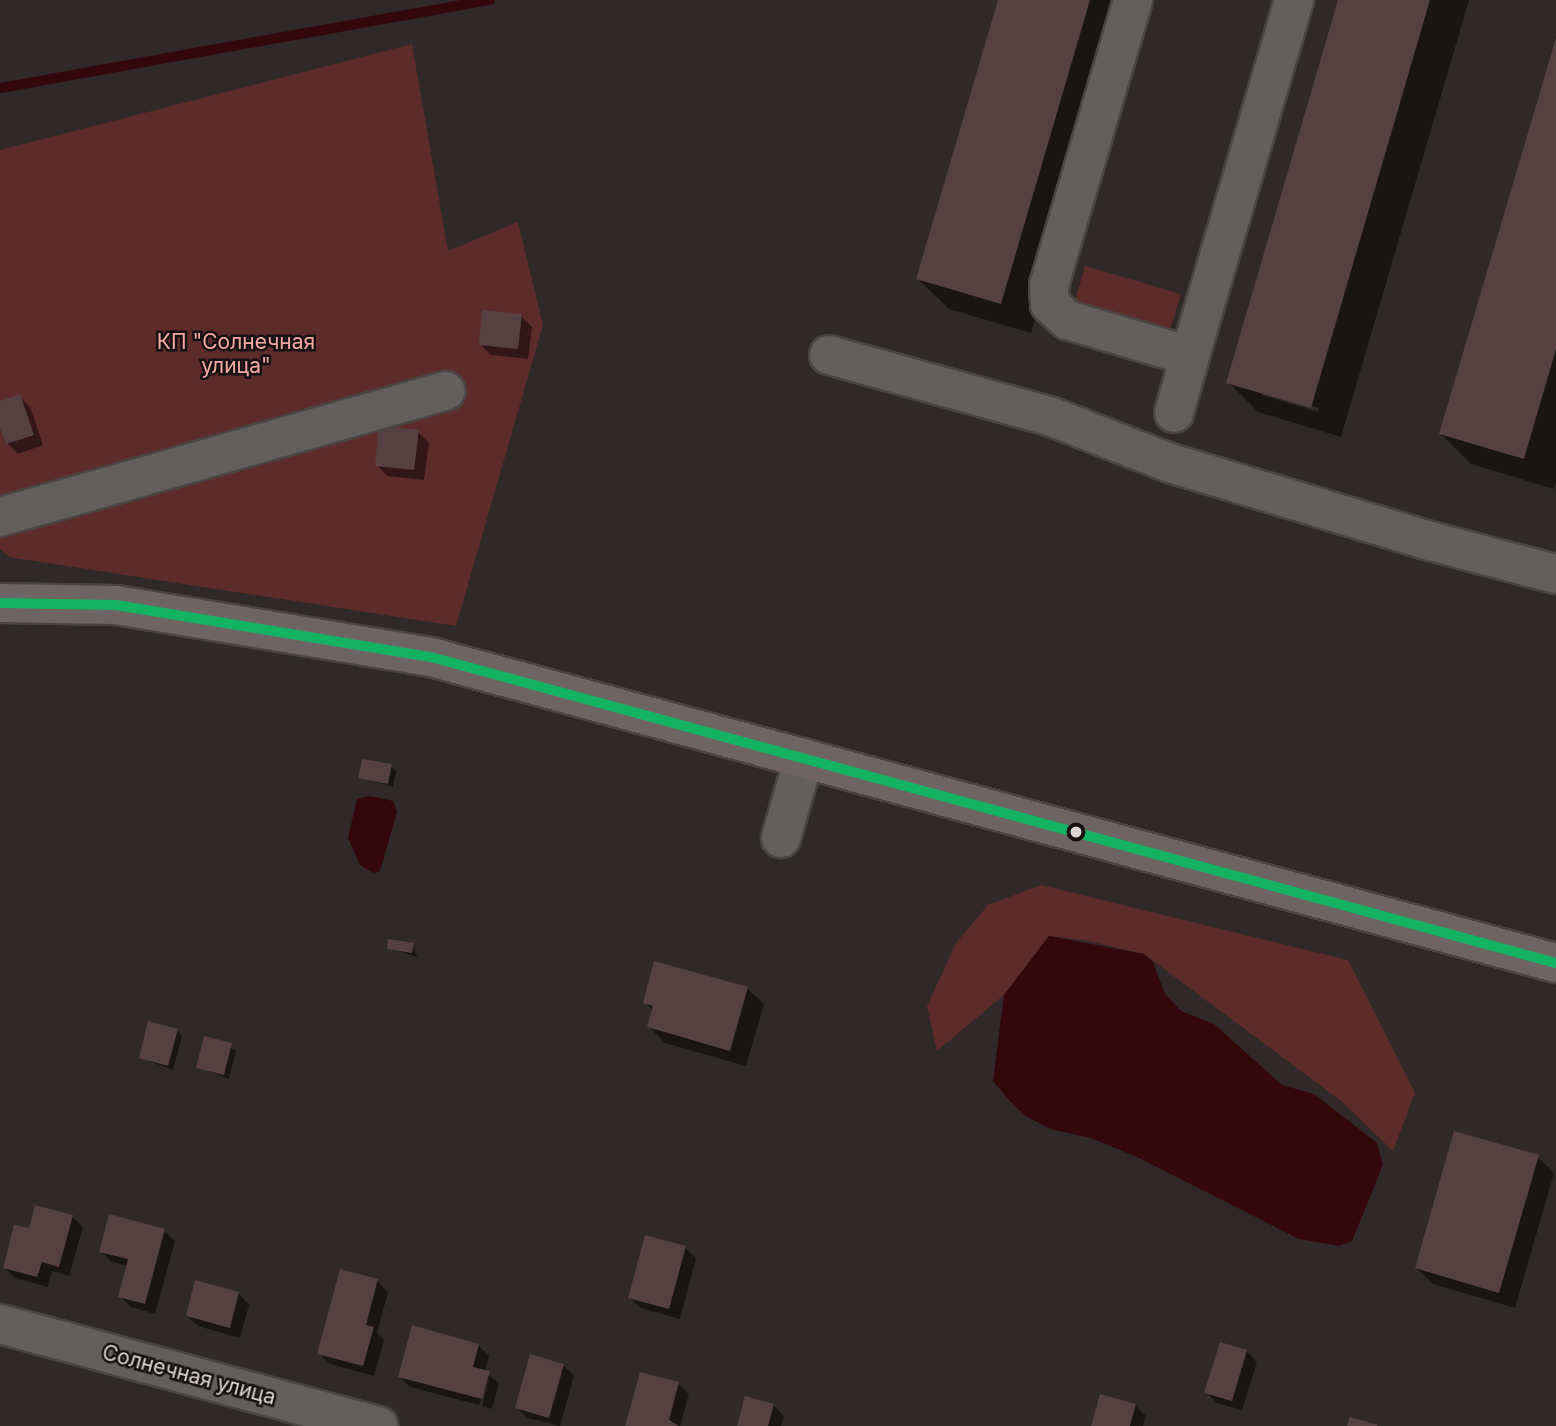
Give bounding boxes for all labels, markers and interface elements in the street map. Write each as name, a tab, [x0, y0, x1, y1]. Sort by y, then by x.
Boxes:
park label: КП "Солнечная улица"	[157, 329, 315, 379]
unlabelled marker	[1069, 825, 1083, 839]
street label: Солнечная улица	[100, 1340, 278, 1410]

